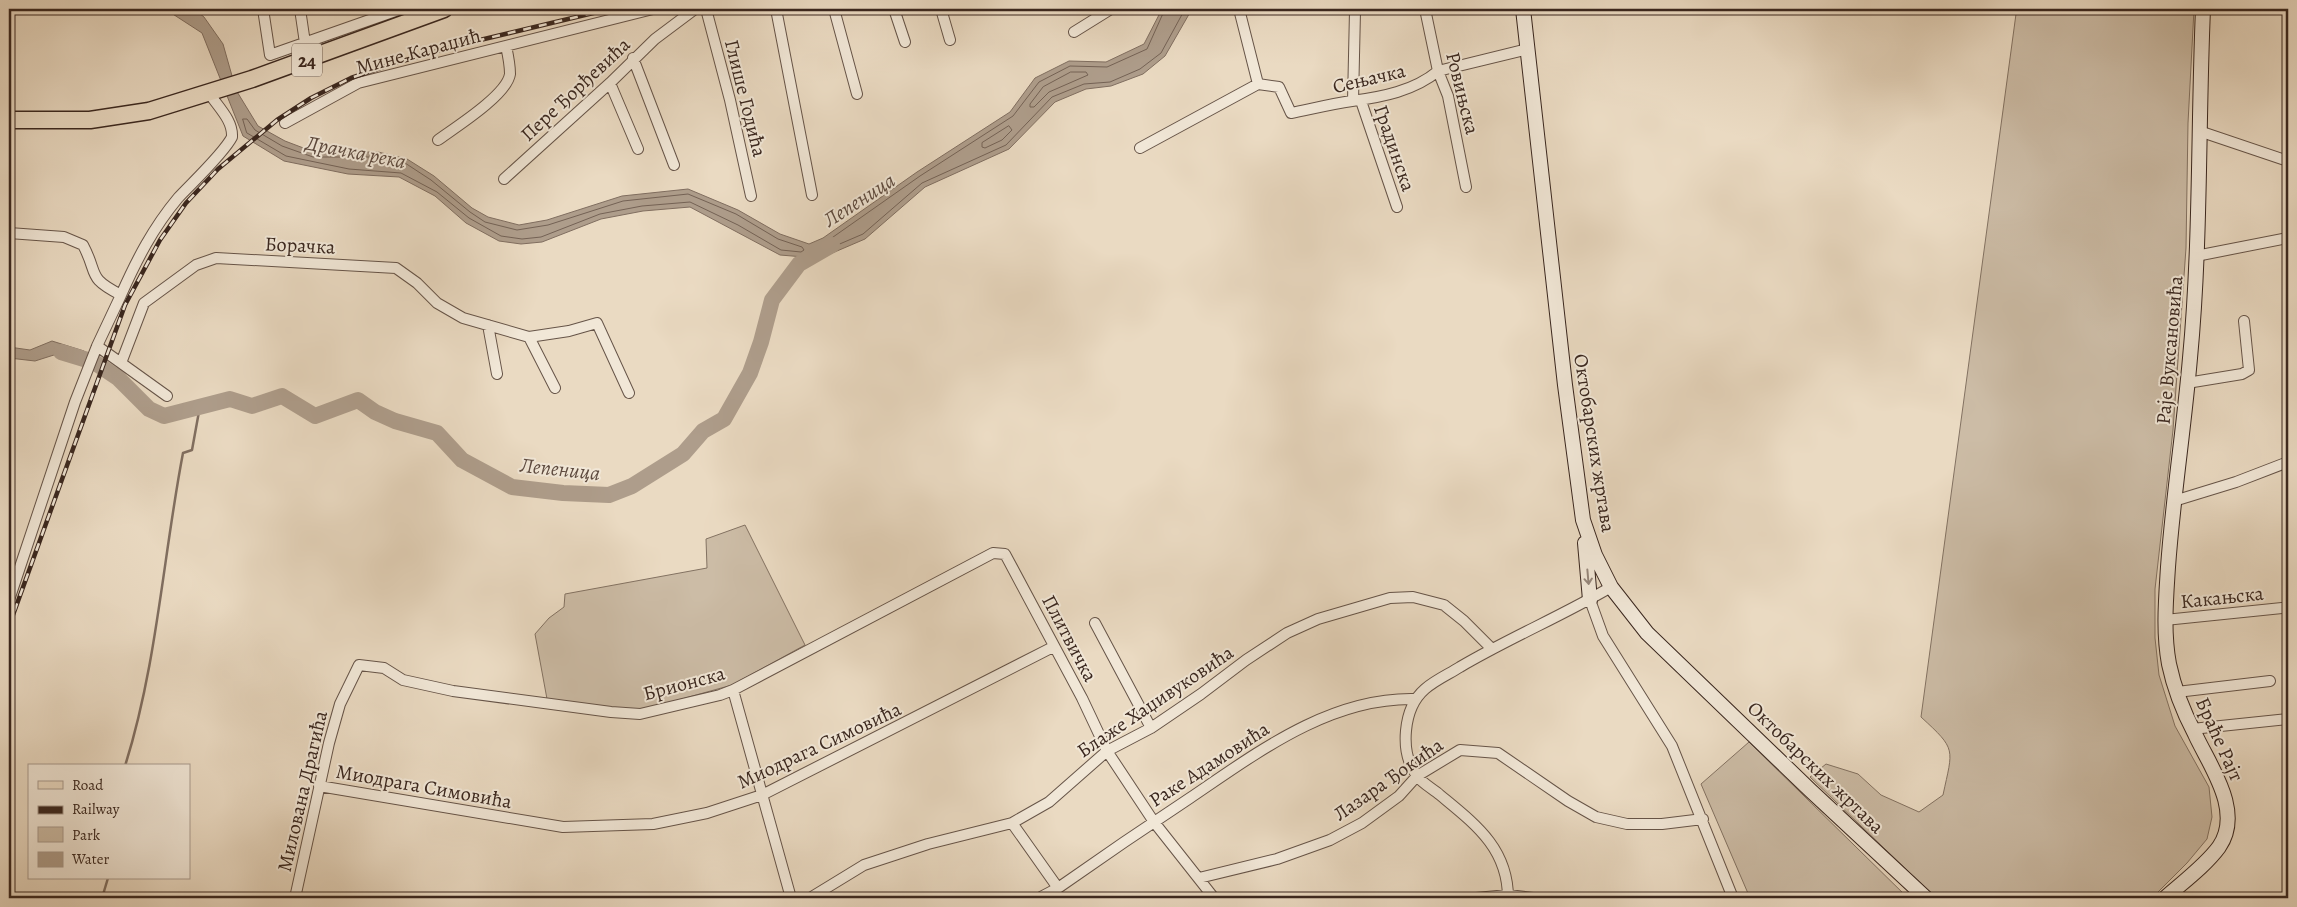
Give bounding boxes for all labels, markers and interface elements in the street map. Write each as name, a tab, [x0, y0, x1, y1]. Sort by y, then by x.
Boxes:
street label: Мине Караџић	[353, 22, 484, 81]
street label: Пере Ђорђевића	[515, 31, 637, 147]
street label: Глише Годића	[718, 37, 773, 160]
road number: 24	[292, 44, 322, 76]
street label: Ровињска	[1439, 49, 1486, 138]
street label: Сењачка	[1330, 57, 1409, 100]
street label: Градинска	[1367, 101, 1422, 196]
water label: Драчка река	[302, 128, 409, 175]
water label: Лепеница	[817, 166, 901, 234]
street label: Борачка	[264, 230, 337, 261]
street label: Раје Вуксановића	[2150, 274, 2190, 426]
street label: Октобарских жртава	[1567, 352, 1622, 535]
water label: Лепеница	[517, 451, 602, 487]
one-way arrow	[1583, 569, 1593, 585]
street label: Какањска	[2179, 580, 2266, 615]
street label: Плитвичка	[1035, 590, 1104, 687]
street label: Блаже Хаџивуковића	[1072, 638, 1240, 764]
street label: Брионска	[640, 659, 729, 707]
street label: Браће Рајт	[2189, 693, 2250, 786]
street label: Миодрага Симовића	[733, 695, 906, 795]
street label: Октобарских жртава	[1741, 695, 1890, 840]
street label: Милована Драгића	[271, 707, 334, 874]
street label: Раке Адамовића	[1144, 715, 1275, 813]
street label: Лазара Ђокића	[1328, 731, 1449, 827]
street label: Миодрага Симовића	[334, 758, 515, 815]
legend	[28, 764, 190, 880]
text: Road	[72, 775, 104, 795]
text: Railway	[72, 799, 120, 819]
text: Park	[72, 825, 101, 845]
text: Water	[71, 849, 109, 869]

